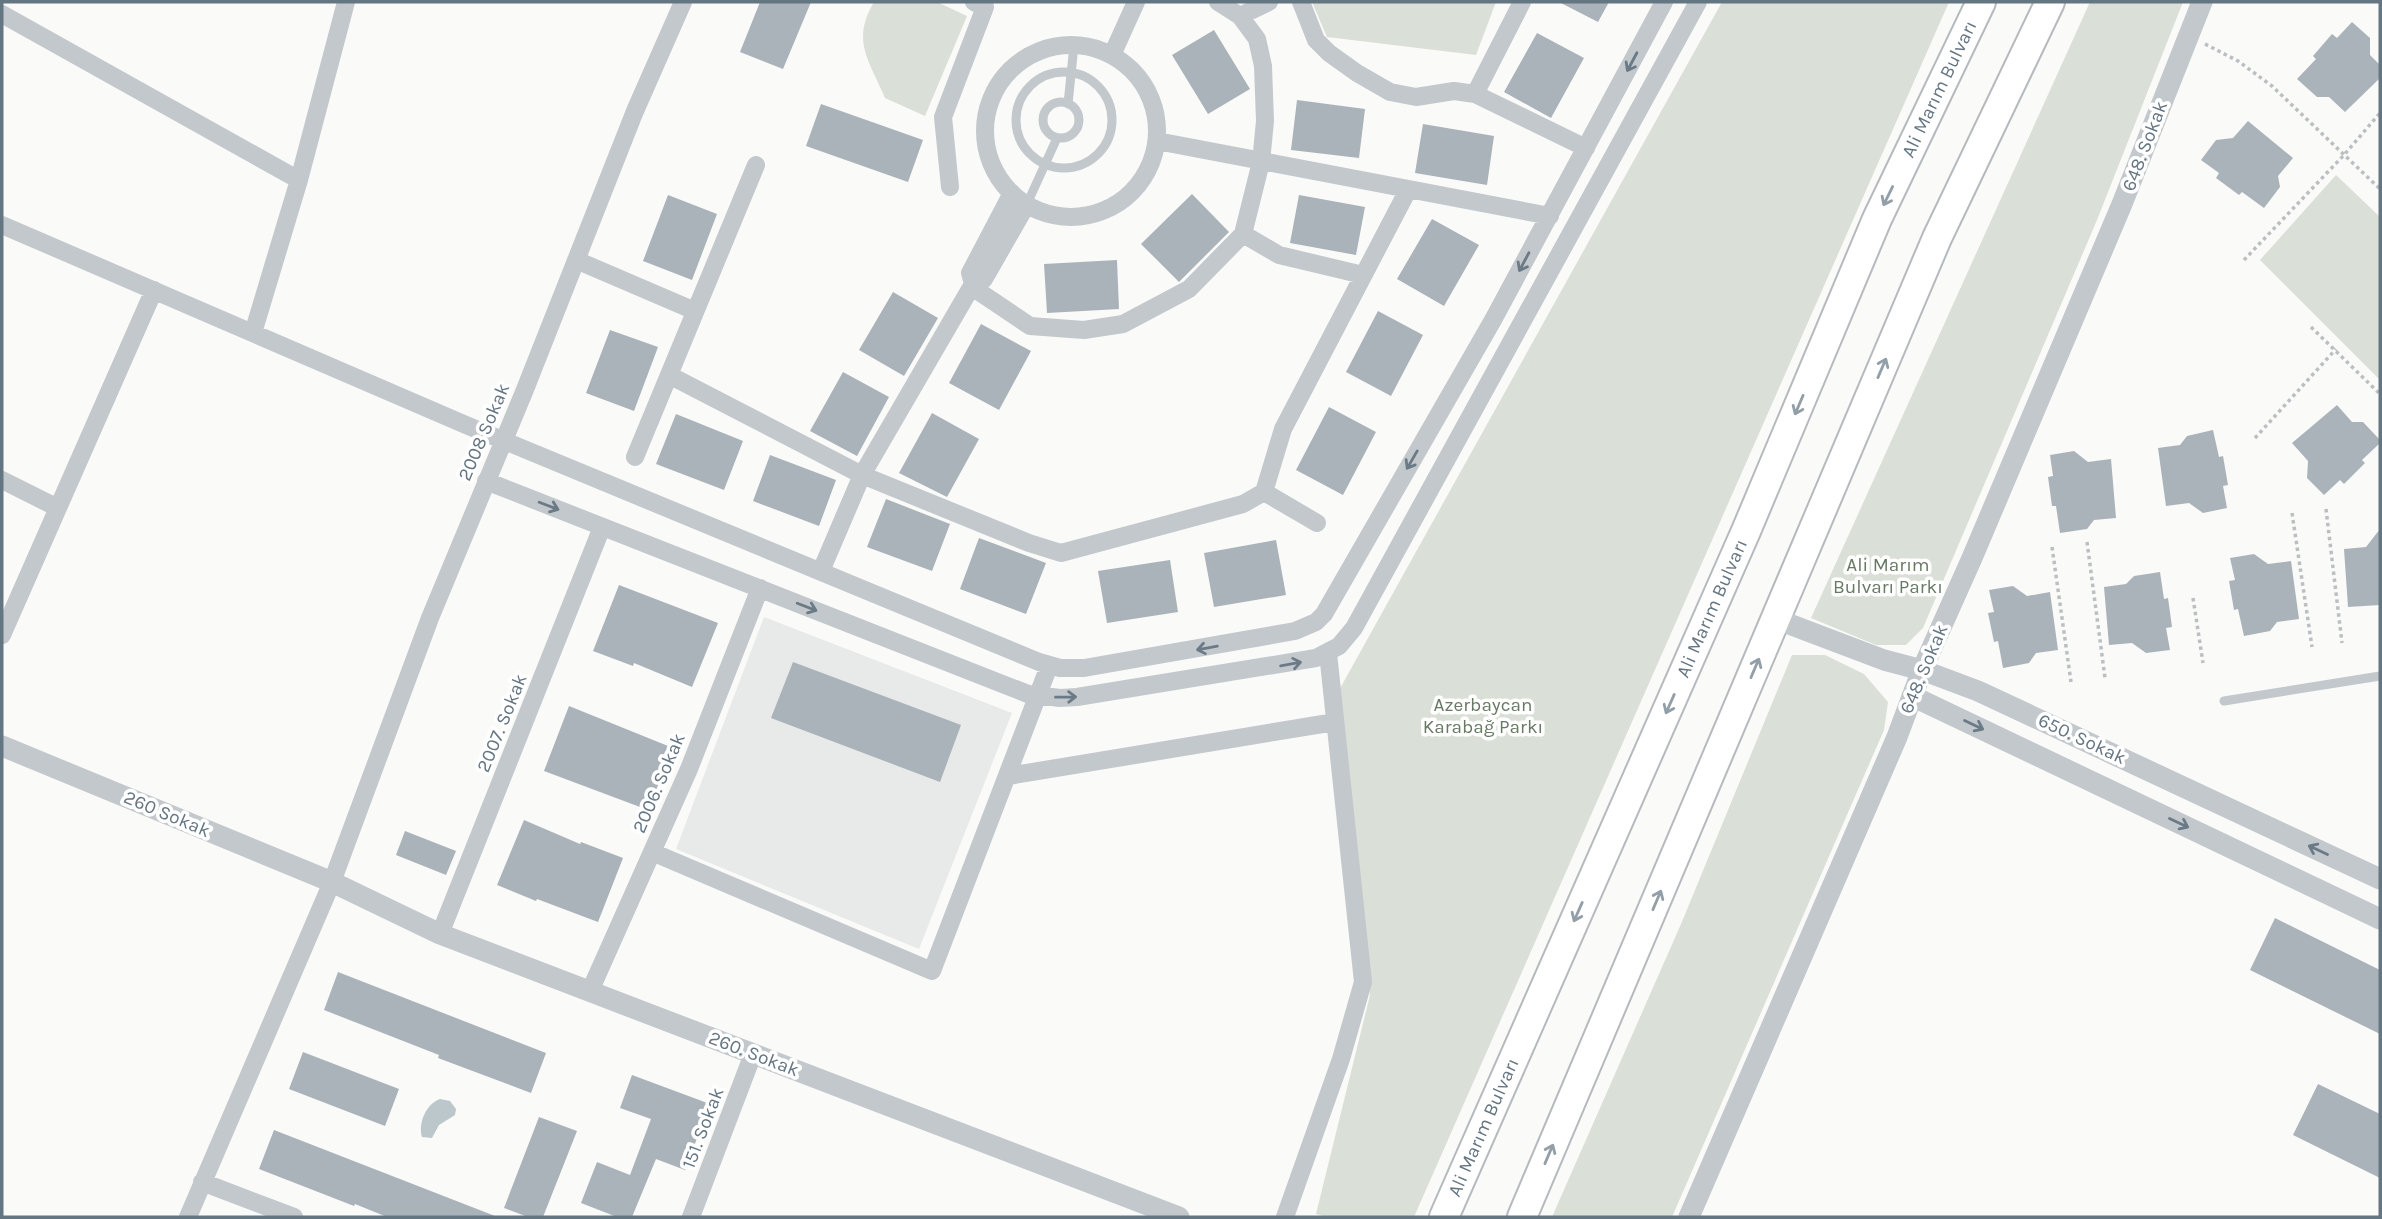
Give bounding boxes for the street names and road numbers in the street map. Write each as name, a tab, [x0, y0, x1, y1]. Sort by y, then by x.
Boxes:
street label: Ali Marım Bulvarı	[1897, 17, 1981, 161]
street label: 648. Sokak	[2118, 98, 2172, 194]
street label: 2008 Sokak	[454, 380, 514, 484]
street label: Ali Marım Bulvarı	[1672, 536, 1752, 681]
street label: 648. Sokak	[1895, 621, 1953, 717]
street label: 2007. Sokak	[472, 670, 532, 775]
street label: 650. Sokak	[2035, 709, 2130, 769]
street label: 2006. Sokak	[628, 730, 690, 836]
street label: 260 Sokak	[121, 786, 214, 842]
street label: 260. Sokak	[706, 1027, 802, 1081]
street label: Ali Marım Bulvarı	[1443, 1055, 1524, 1200]
street label: 151. Sokak	[678, 1084, 729, 1172]

